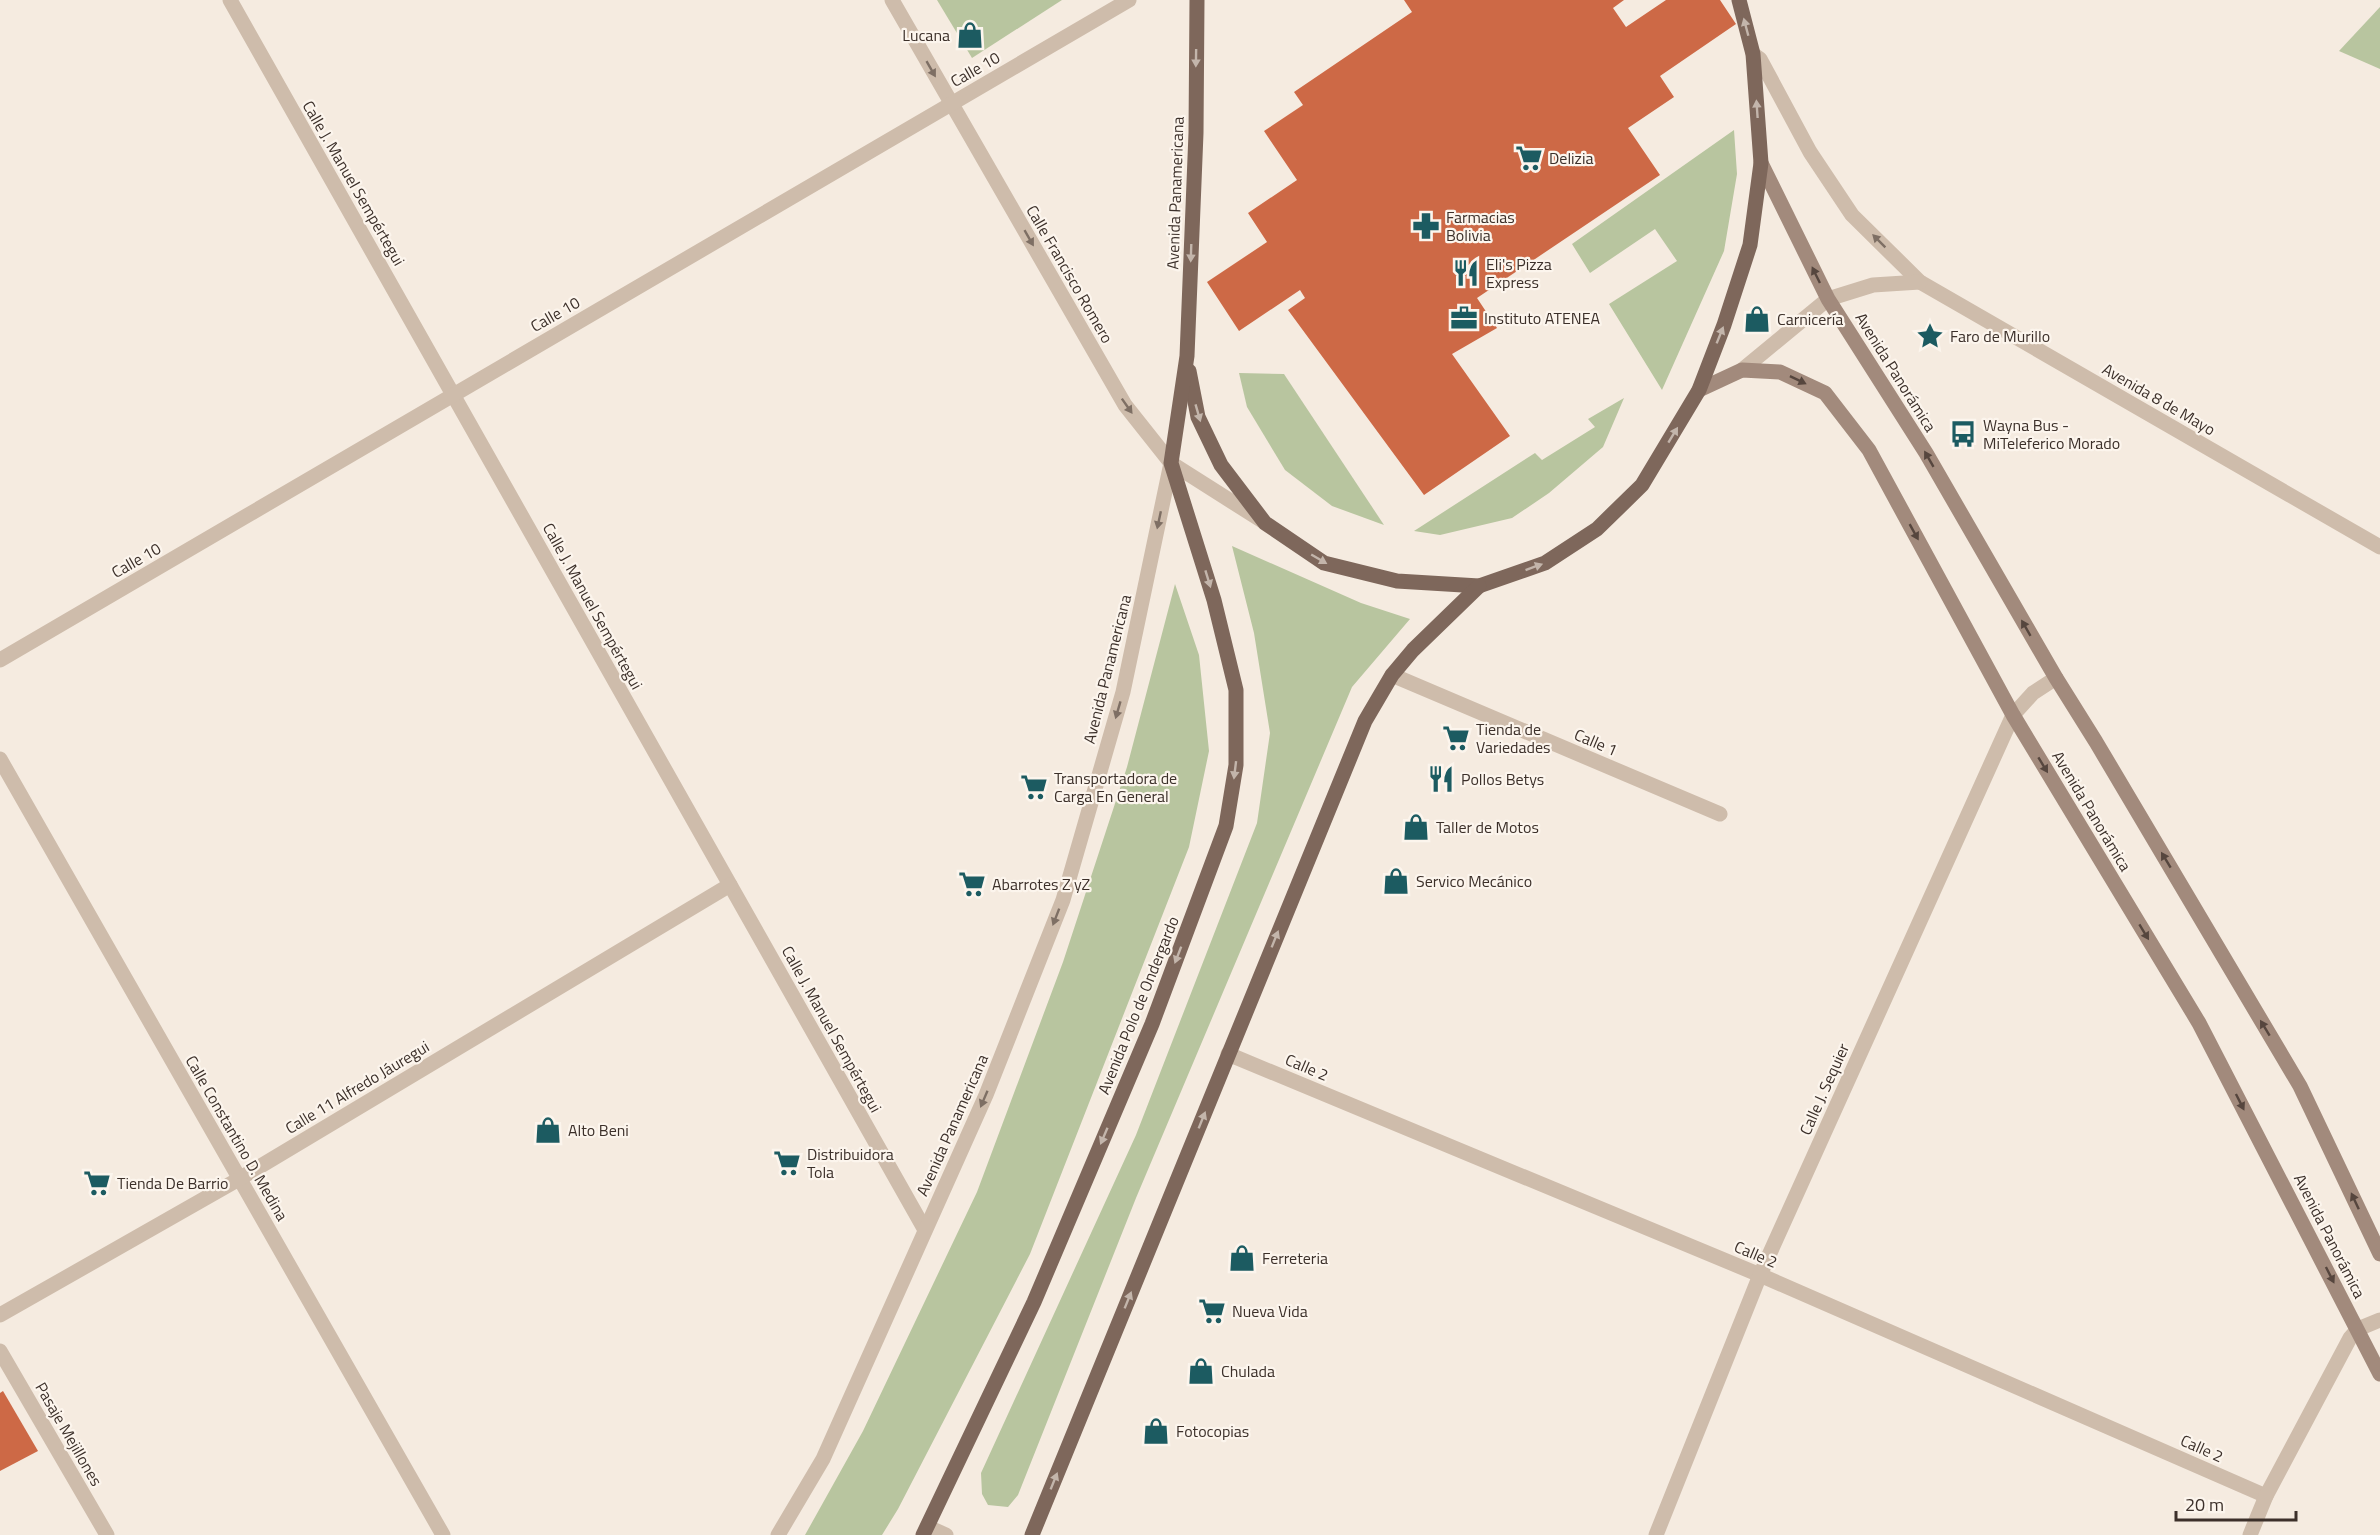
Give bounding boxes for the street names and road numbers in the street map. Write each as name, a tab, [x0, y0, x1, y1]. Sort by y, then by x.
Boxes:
street label: Calle 10	[946, 45, 1004, 93]
street label: Calle J. Manuel Sempértegui	[297, 96, 411, 270]
street label: Avenida Panamericana	[1160, 116, 1190, 270]
street label: Calle Francisco Romero	[1021, 200, 1119, 348]
street label: Calle 10	[526, 290, 584, 338]
street label: Avenida Panorámica	[1850, 308, 1942, 436]
street label: Avenida 8 de Mayo	[2098, 357, 2220, 441]
street label: Calle J. Manuel Sempértegui	[537, 518, 649, 694]
street label: Calle 10	[107, 536, 165, 584]
street label: Avenida Panamericana	[1077, 592, 1137, 746]
street label: Calle 1	[1571, 722, 1621, 762]
street label: Avenida Panorámica	[2046, 746, 2138, 876]
street label: Avenida Polo de Ondergardo	[1091, 912, 1185, 1098]
street label: Calle J. Manuel Sempértegui	[776, 941, 888, 1117]
street label: Calle 11 Alfredo Jáuregui	[280, 1034, 434, 1140]
street label: Calle J. Sequier	[1793, 1039, 1855, 1139]
street label: Calle 2	[1282, 1047, 1332, 1087]
street label: Avenida Panamericana	[910, 1050, 994, 1200]
street label: Calle Constantino D. Medina	[180, 1051, 294, 1225]
street label: Avenida Panorámica	[2288, 1170, 2372, 1302]
street label: Calle 2	[1731, 1234, 1781, 1274]
street label: Pasaje Mejillones	[30, 1378, 108, 1490]
street label: Calle 2	[2177, 1428, 2227, 1468]

